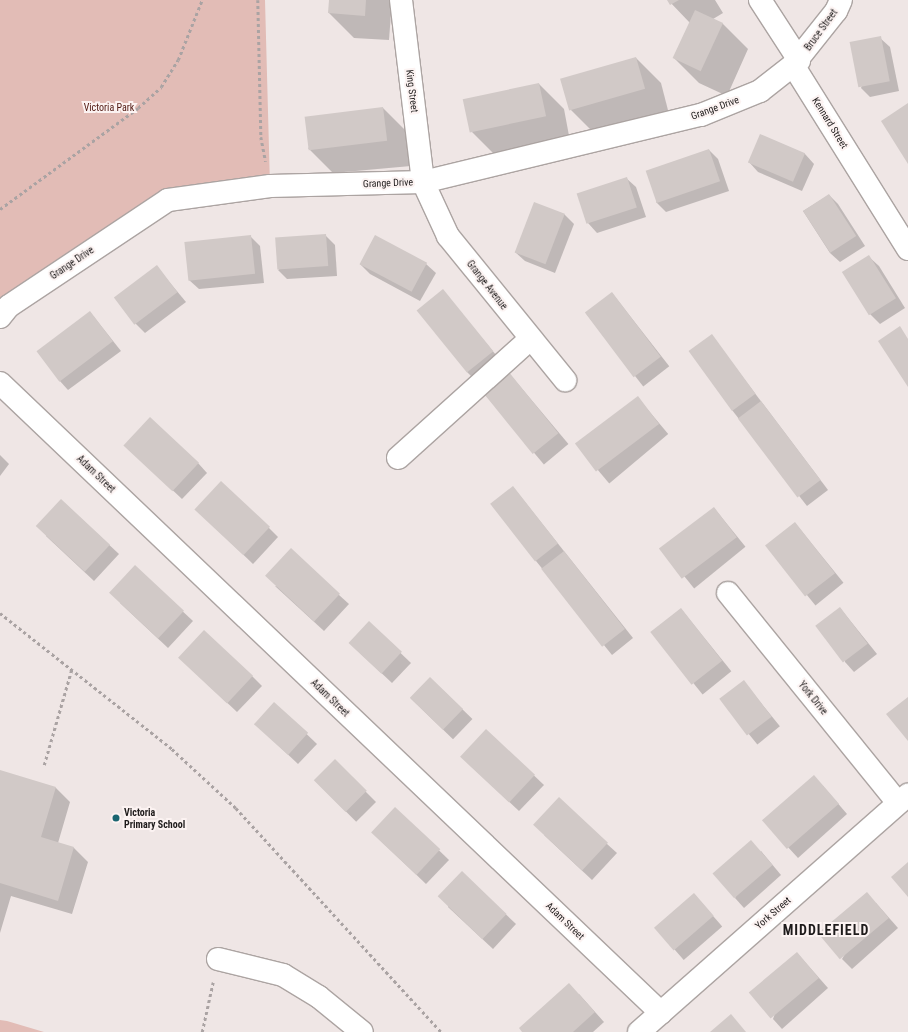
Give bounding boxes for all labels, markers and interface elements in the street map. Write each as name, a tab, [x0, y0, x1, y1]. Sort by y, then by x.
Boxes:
street label: Bruce Street	[802, 7, 840, 53]
street label: King Street	[403, 69, 421, 113]
street label: Grange Drive	[689, 94, 741, 122]
street label: Kennard Street	[810, 95, 850, 151]
park label: Victoria Park	[84, 102, 134, 114]
street label: Grange Drive	[363, 176, 413, 190]
street label: Grange Drive	[48, 244, 96, 282]
street label: Grange Avenue	[464, 258, 510, 312]
street label: Adam Street	[74, 453, 118, 495]
street label: Adam Street	[308, 677, 352, 719]
street label: York Drive	[796, 679, 830, 717]
place label: Victoria Primary School	[124, 806, 185, 830]
marker: Victoria Primary School	[111, 813, 121, 823]
street label: York Street	[753, 894, 793, 932]
street label: Adam Street	[543, 900, 587, 942]
district label: MIDDLEFIELD	[783, 922, 869, 938]

